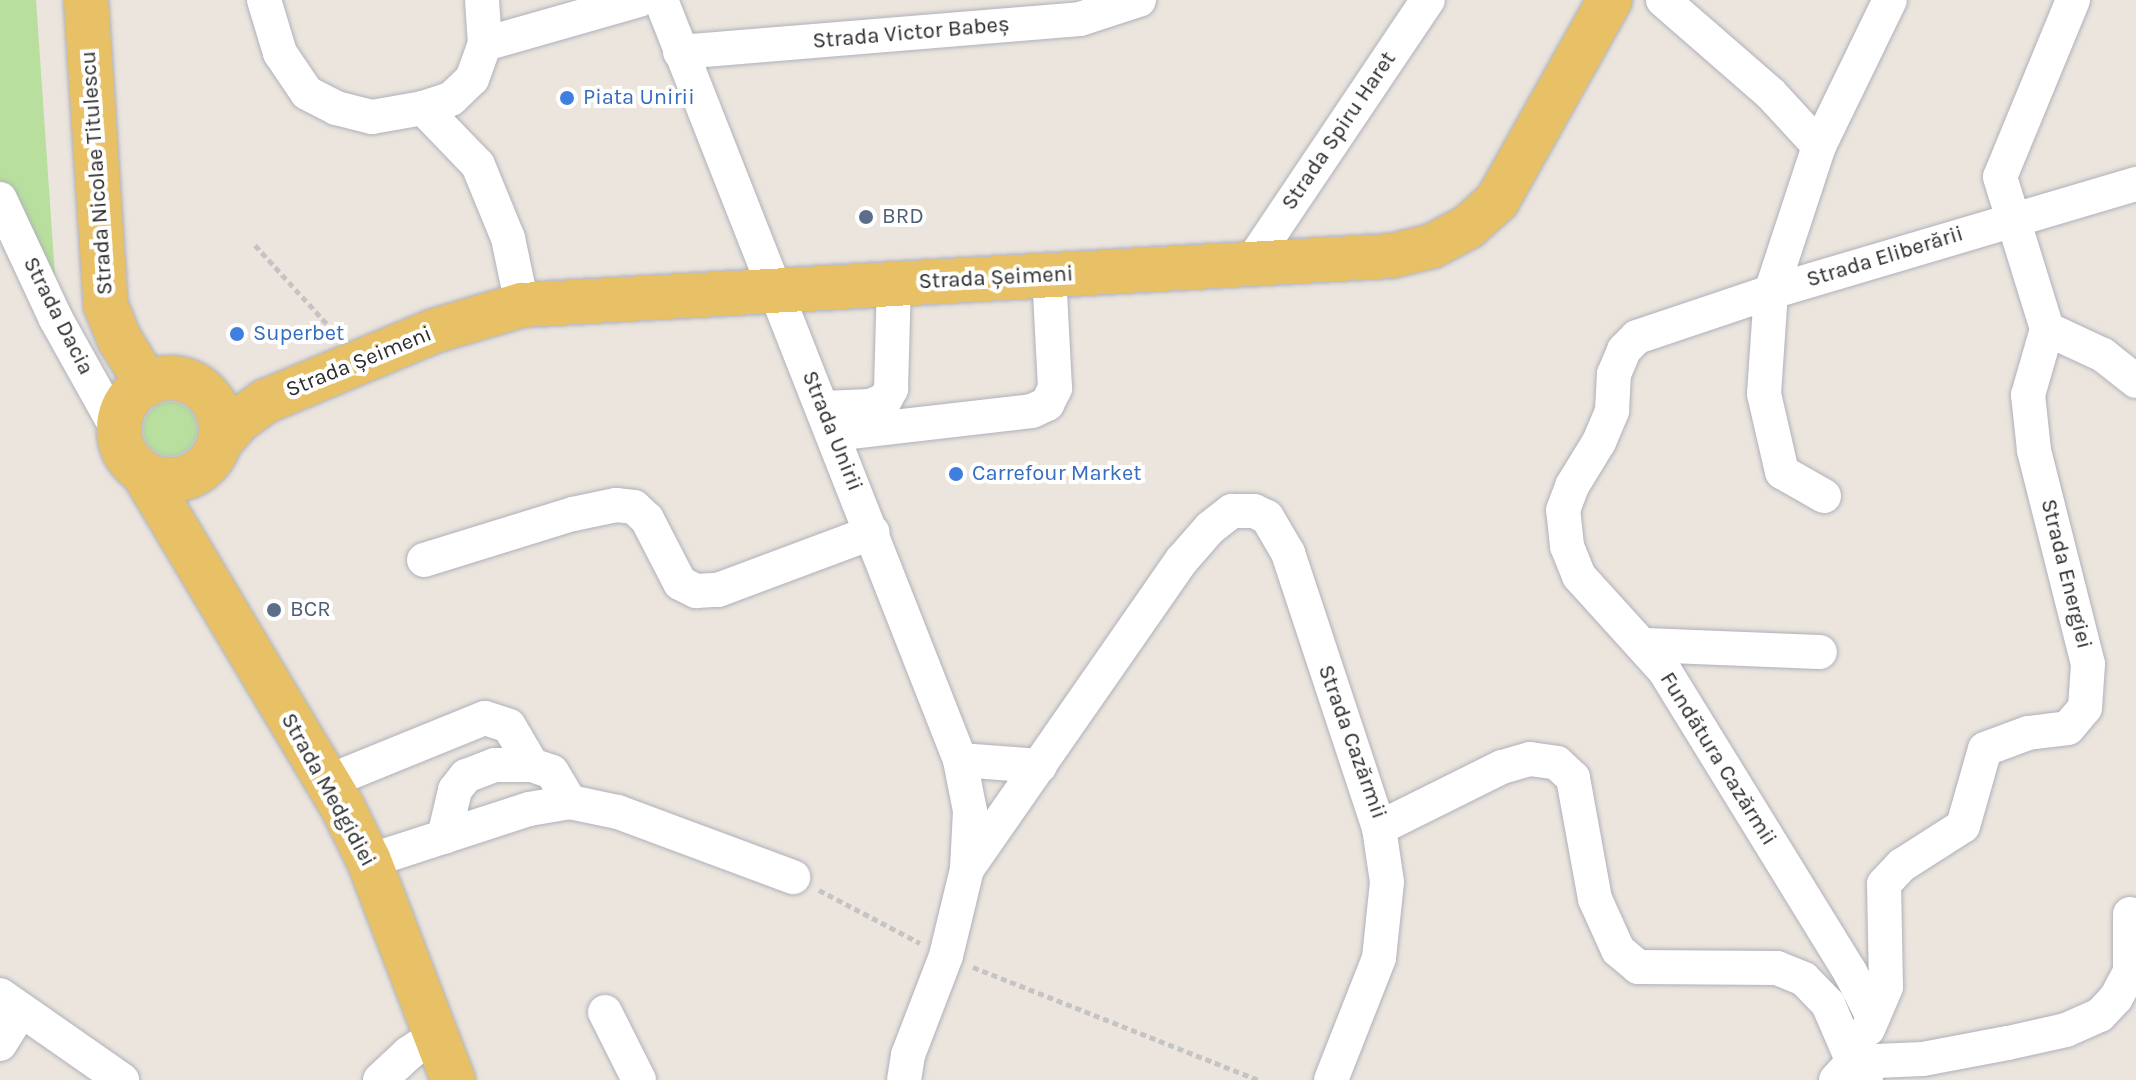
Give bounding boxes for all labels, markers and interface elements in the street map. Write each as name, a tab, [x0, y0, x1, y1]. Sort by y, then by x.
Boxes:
street label: Strada Victor Babeș	[812, 11, 1010, 55]
street label: Strada Spiru Haret	[1276, 47, 1402, 215]
street label: Strada Nicolae Titulescu	[75, 50, 119, 296]
place label: Piata Unirii	[583, 85, 695, 111]
marker: Piata Unirii	[558, 89, 576, 107]
place label: BRD	[882, 204, 924, 230]
marker: BRD	[857, 208, 875, 226]
street label: Strada Eliberării	[1803, 221, 1967, 293]
street label: Strada Dacia	[17, 253, 99, 379]
street label: Strada Șeimeni	[918, 261, 1074, 295]
place label: Superbet	[253, 321, 344, 347]
street label: Strada Șeimeni	[282, 321, 436, 403]
marker: Superbet	[228, 325, 246, 343]
street label: Strada Unirii	[796, 367, 868, 495]
place label: Carrefour Market	[972, 461, 1142, 487]
marker: Carrefour Market	[947, 465, 965, 483]
street label: Strada Energiei	[2035, 496, 2097, 652]
place label: BCR	[290, 597, 331, 623]
marker: BCR	[265, 601, 283, 619]
street label: Strada Cazărmii	[1312, 661, 1392, 823]
street label: Fundătura Cazărmii	[1654, 667, 1782, 851]
street label: Strada Medgidiei	[275, 709, 381, 871]

